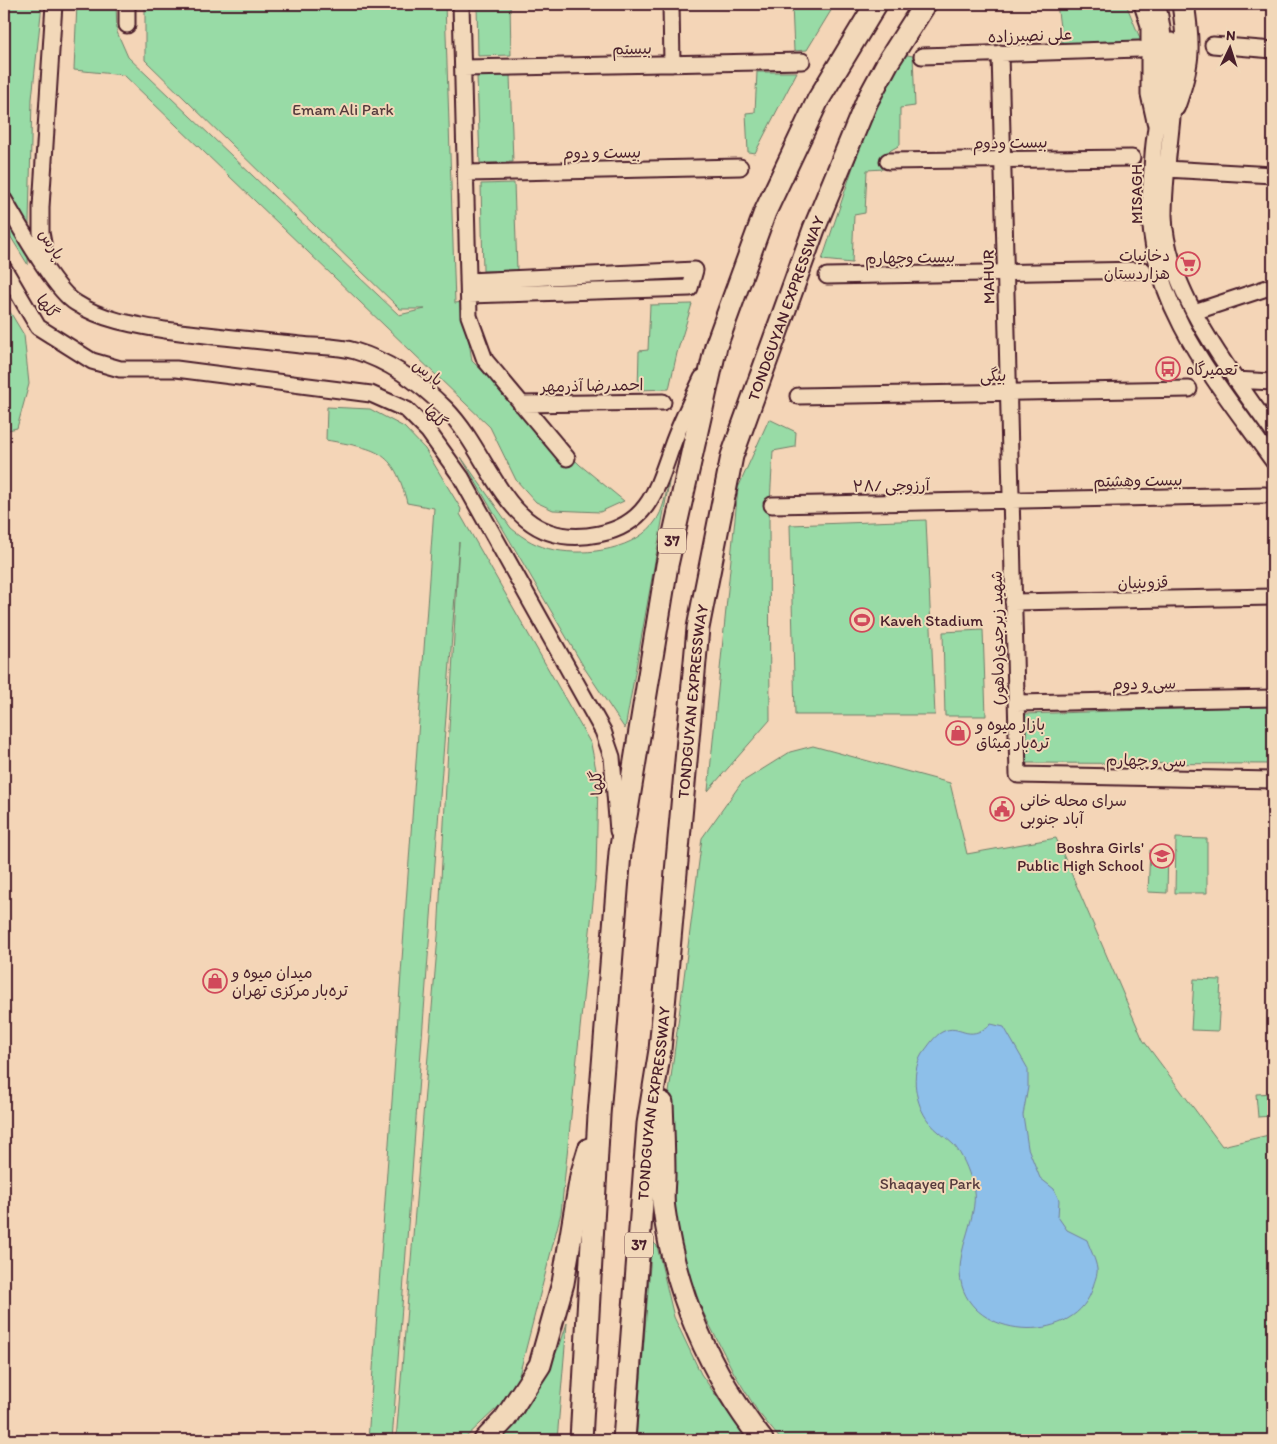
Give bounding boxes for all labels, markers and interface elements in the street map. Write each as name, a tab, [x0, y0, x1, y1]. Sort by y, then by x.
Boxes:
north arrow	[1204, 22, 1254, 72]
street label: علی نصیرزاده	[987, 25, 1073, 47]
text: N	[1226, 27, 1236, 44]
street label: بیستم	[612, 39, 652, 61]
park label: Emam Ali Park	[292, 100, 394, 119]
street label: بیست ودوم	[972, 132, 1048, 156]
street label: بیست و دوم	[563, 142, 641, 166]
street label: MISAGH	[1127, 164, 1146, 224]
street label: TONDGUYAN EXPRESSWAY	[744, 213, 828, 404]
street label: پارس	[34, 225, 69, 264]
place label: دخانیات هزاردستان	[1104, 246, 1170, 283]
street label: بیست وچهارم	[865, 247, 955, 271]
street label: MAHUR	[979, 250, 998, 304]
supermarket icon: دخانیات هزاردستان	[1175, 251, 1201, 277]
street label: گلها	[32, 290, 63, 322]
street label: پارس	[408, 355, 447, 391]
bus stop icon: تعمیرگاه	[1155, 356, 1181, 382]
place label: تعمیرگاه	[1186, 360, 1238, 379]
street label: بیگی	[980, 366, 1006, 386]
street label: احمدرضا آذرمهر	[538, 375, 644, 396]
street label: گلها	[420, 401, 451, 432]
street label: بیست وهشتم	[1093, 470, 1183, 494]
street label: آرزوجی /۲۸	[852, 475, 931, 497]
road number: 37	[658, 528, 686, 554]
street label: شهید زبرجدی(ماهور)	[987, 570, 1009, 705]
street label: قزوینیان	[1118, 573, 1168, 592]
street label: TONDGUYAN EXPRESSWAY	[674, 603, 712, 799]
sports icon: Kaveh Stadium	[849, 607, 875, 633]
place label: Kaveh Stadium	[880, 611, 983, 630]
street label: سی و دوم	[1112, 673, 1176, 697]
place label: بازار میوه و تره‌بار میثاق	[974, 715, 1049, 752]
shop icon: بازار میوه و تره‌بار میثاق	[945, 720, 971, 746]
street label: سی و چهارم	[1106, 750, 1186, 774]
street label: گلها	[586, 769, 607, 796]
place label: سرای محله خانی آباد جنوبی	[1020, 791, 1127, 829]
public building icon: سرای محله خانی آباد جنوبی	[989, 796, 1015, 822]
place label: Boshra Girls' Public High School	[1017, 838, 1144, 875]
school or university icon: Boshra Girls' Public High School	[1149, 843, 1175, 869]
place label: میدان میوه و تره‌بار مرکزی تهران	[230, 963, 348, 1000]
shop icon: میدان میوه و تره‌بار مرکزی تهران	[202, 968, 228, 994]
street label: TONDGUYAN EXPRESSWAY	[633, 1006, 674, 1201]
park label: Shaqayeq Park	[880, 1174, 981, 1193]
road number: 37	[625, 1232, 653, 1258]

